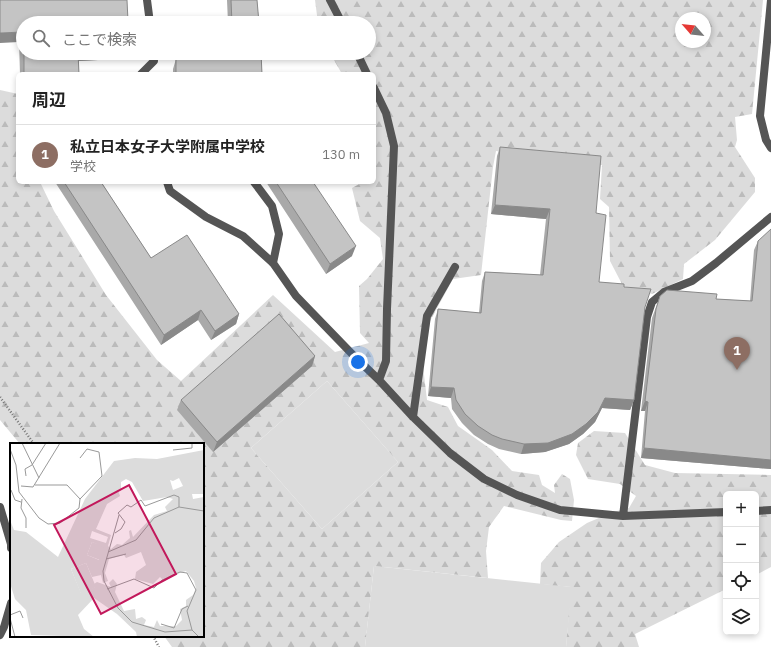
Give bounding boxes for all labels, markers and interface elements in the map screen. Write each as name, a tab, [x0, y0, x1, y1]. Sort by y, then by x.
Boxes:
north arrow	[675, 12, 711, 48]
search box	[16, 16, 376, 60]
icon: search	[30, 27, 52, 49]
text: ここで検索	[62, 30, 137, 49]
text: 周辺	[32, 89, 66, 111]
text: 私立日本女子大学附属中学校	[70, 137, 265, 156]
text: 1	[41, 146, 49, 163]
text: 130 m	[322, 146, 360, 163]
text: 学校	[70, 158, 96, 175]
pin: 1	[724, 337, 750, 370]
your location	[348, 352, 368, 372]
inset map	[10, 443, 204, 637]
map controls	[723, 491, 759, 635]
button: +	[723, 491, 759, 527]
button: −	[723, 527, 759, 563]
button: locate	[723, 563, 759, 599]
button: layers	[723, 599, 759, 635]

